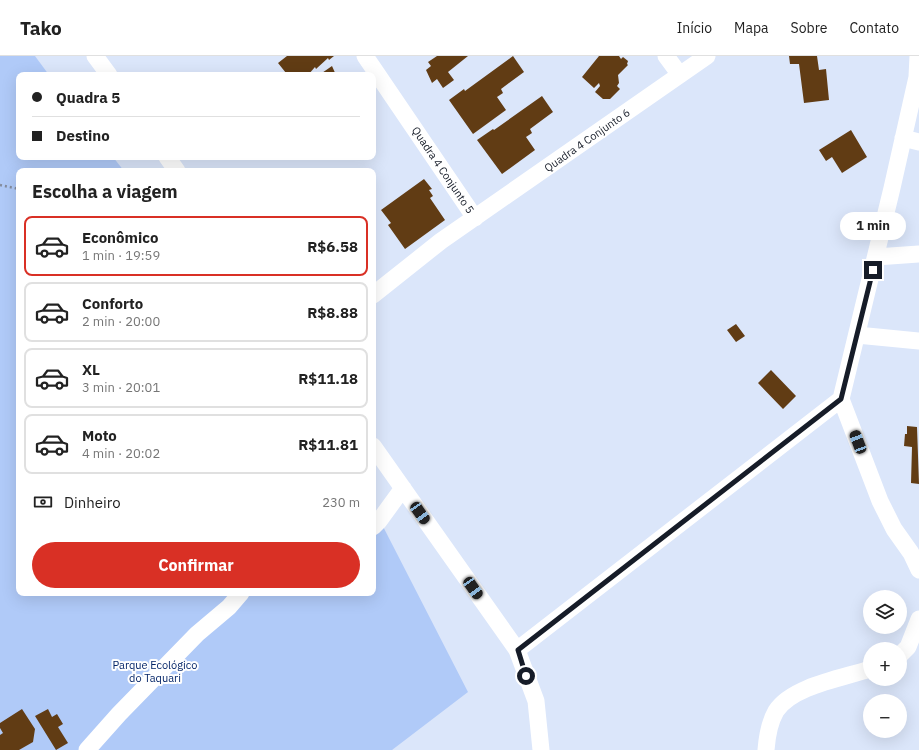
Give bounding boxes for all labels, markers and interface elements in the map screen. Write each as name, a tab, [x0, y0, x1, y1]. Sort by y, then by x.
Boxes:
text: Tako	[20, 16, 62, 40]
text: Início	[677, 19, 712, 37]
text: Mapa	[734, 19, 769, 37]
text: Sobre	[791, 19, 827, 37]
text: Contato	[849, 19, 899, 37]
text: Quadra 5	[56, 88, 120, 107]
street label: Quadra 4 Conjunto 6	[541, 105, 633, 175]
street label: Quadra 4 Conjunto 5	[409, 124, 477, 216]
text: Destino	[56, 126, 110, 145]
text: Escolha a viagem	[32, 180, 178, 203]
callout: 1 min	[840, 212, 906, 240]
text: 1 min	[856, 217, 890, 234]
icon: car	[34, 228, 70, 264]
text: Econômico	[82, 228, 158, 247]
text: R$6.58	[307, 237, 358, 256]
text: 1 min · 19:59	[82, 247, 160, 264]
route end	[864, 261, 882, 279]
icon: car	[34, 294, 70, 330]
text: Conforto	[82, 294, 143, 313]
text: R$8.88	[307, 303, 358, 322]
text: 2 min · 20:00	[82, 313, 160, 330]
icon: car	[34, 360, 70, 396]
text: XL	[82, 360, 100, 379]
text: R$11.18	[298, 369, 358, 388]
text: 3 min · 20:01	[82, 379, 160, 396]
icon: car	[34, 426, 70, 462]
text: Moto	[82, 426, 117, 445]
car	[848, 429, 868, 455]
text: R$11.81	[298, 435, 358, 454]
text: 4 min · 20:02	[82, 445, 160, 462]
icon: cash	[32, 491, 54, 513]
text: Dinheiro	[64, 493, 121, 512]
text: 230 m	[322, 494, 360, 511]
car	[408, 500, 432, 526]
button: Confirmar	[32, 542, 360, 588]
car	[461, 575, 485, 601]
map controls	[863, 590, 907, 738]
button: layers	[863, 590, 907, 634]
button: +	[863, 642, 907, 686]
park label: Parque Ecológico do Taquari	[113, 658, 197, 685]
route start	[517, 667, 535, 685]
button: −	[863, 694, 907, 738]

